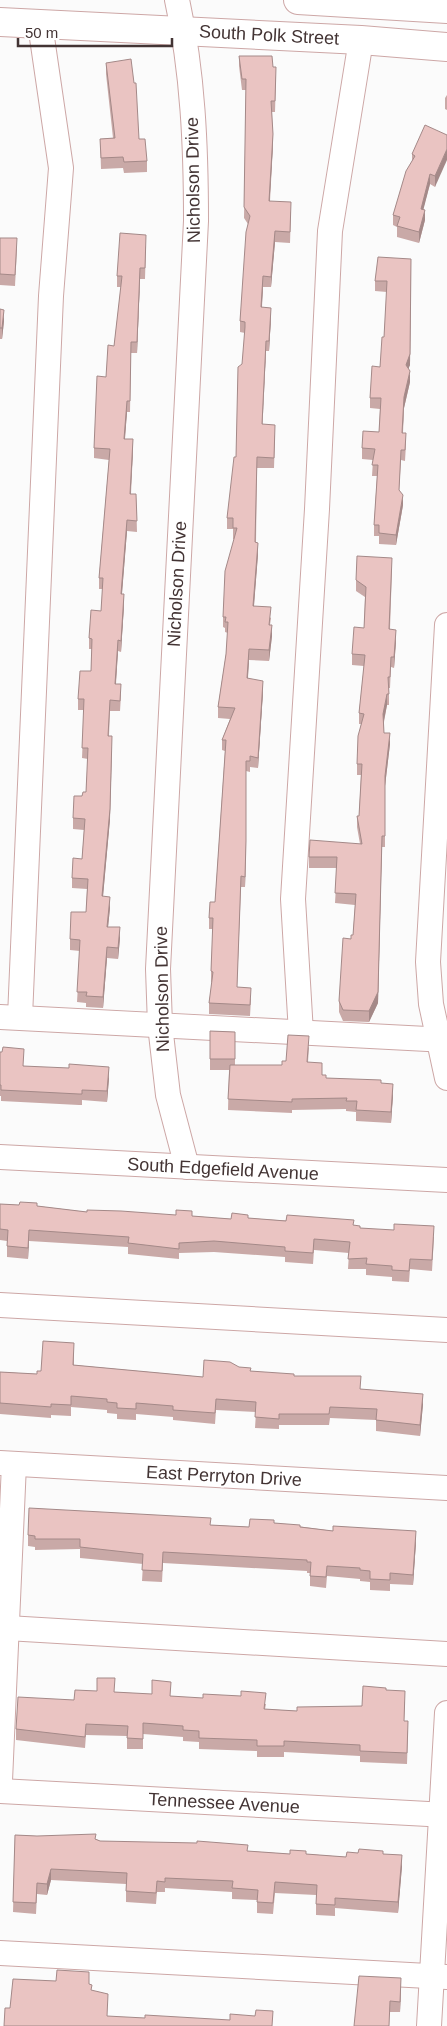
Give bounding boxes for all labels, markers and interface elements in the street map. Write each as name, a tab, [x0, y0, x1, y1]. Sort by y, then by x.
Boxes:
scale bar	[18, 15, 171, 47]
street label: South Polk Street	[199, 21, 339, 49]
text: 50 m	[25, 24, 58, 41]
street label: Nicholson Drive	[182, 117, 204, 243]
street label: Nicholson Drive	[164, 521, 190, 647]
street label: Nicholson Drive	[151, 926, 173, 1052]
street label: South Edgefield Avenue	[127, 1154, 319, 1184]
street label: East Perryton Drive	[146, 1462, 302, 1490]
street label: Tennessee Avenue	[148, 1789, 300, 1817]

